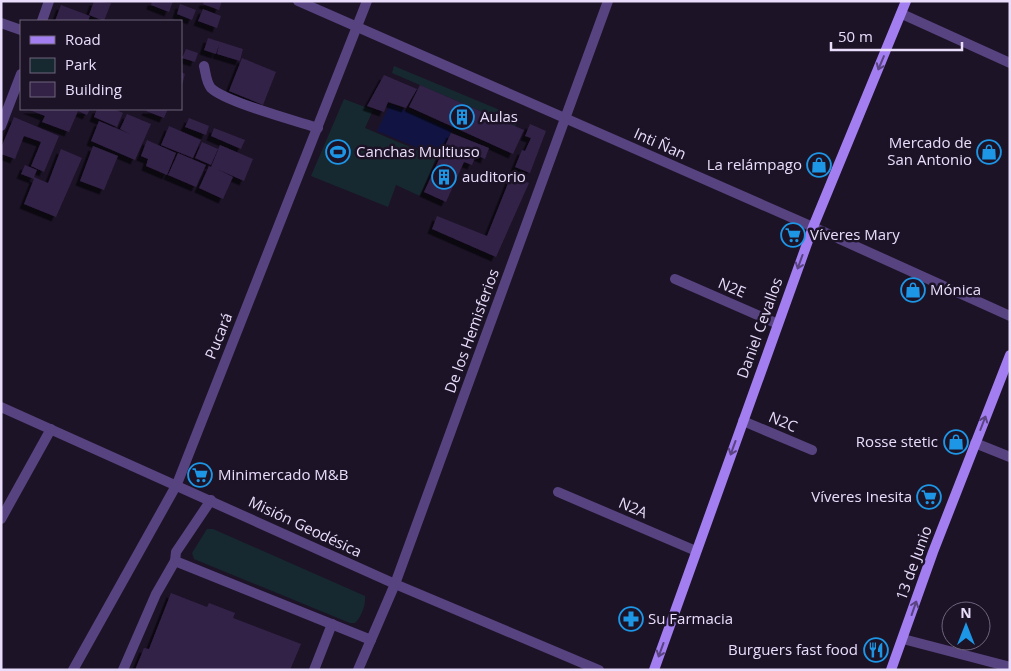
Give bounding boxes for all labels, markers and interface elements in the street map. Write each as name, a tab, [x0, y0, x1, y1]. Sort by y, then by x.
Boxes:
legend	[20, 20, 182, 110]
scale bar	[831, 20, 962, 52]
text: 50 m	[838, 26, 873, 46]
text: Road	[65, 29, 101, 49]
text: Park	[65, 54, 96, 74]
one-way arrow	[876, 55, 886, 70]
text: Building	[65, 79, 122, 99]
building icon: Aulas	[449, 104, 475, 130]
place label: Aulas	[480, 106, 518, 126]
street label: Inti Ñan	[631, 123, 690, 163]
place label: Mercado de San Antonio	[887, 132, 972, 169]
sports icon: Canchas Multiuso	[325, 139, 351, 165]
shop icon: Mercado de San Antonio	[976, 139, 1002, 165]
place label: Canchas Multiuso	[356, 141, 480, 161]
shop icon: La relámpago	[806, 152, 832, 178]
place label: La relámpago	[707, 154, 802, 174]
building icon: auditorio	[431, 164, 457, 190]
place label: auditorio	[462, 166, 526, 186]
supermarket icon: Víveres Mary	[780, 222, 806, 248]
place label: Víveres Mary	[810, 224, 900, 244]
one-way arrow	[795, 254, 804, 269]
street label: De los Hemisferios	[439, 266, 503, 396]
street label: N2E	[715, 272, 749, 302]
street label: Daniel Cevallos	[732, 275, 787, 381]
shop icon: Mónica	[900, 277, 926, 303]
place label: Mónica	[930, 279, 981, 299]
street label: Pucará	[200, 310, 236, 362]
street label: N2C	[766, 406, 801, 436]
one-way arrow	[979, 416, 988, 431]
shop icon: Rosse stetic	[943, 429, 969, 455]
place label: Rosse stetic	[856, 431, 938, 451]
one-way arrow	[728, 439, 737, 455]
supermarket icon: Minimercado M&B	[187, 462, 213, 488]
place label: Minimercado M&B	[218, 464, 348, 484]
supermarket icon: Víveres Inesita	[916, 484, 942, 510]
place label: Víveres Inesita	[811, 486, 912, 506]
street label: Misión Geodésica	[246, 491, 365, 561]
street label: N2A	[616, 492, 651, 522]
street label: 13 de Junio	[890, 523, 936, 603]
one-way arrow	[910, 600, 919, 616]
north arrow	[941, 601, 991, 651]
text: N	[960, 603, 972, 622]
pharmacy icon: Su Farmacia	[618, 606, 644, 632]
place label: Su Farmacia	[648, 608, 733, 628]
restaurant icon: Burguers fast food	[863, 637, 889, 663]
place label: Burguers fast food	[728, 639, 858, 659]
one-way arrow	[656, 642, 665, 657]

